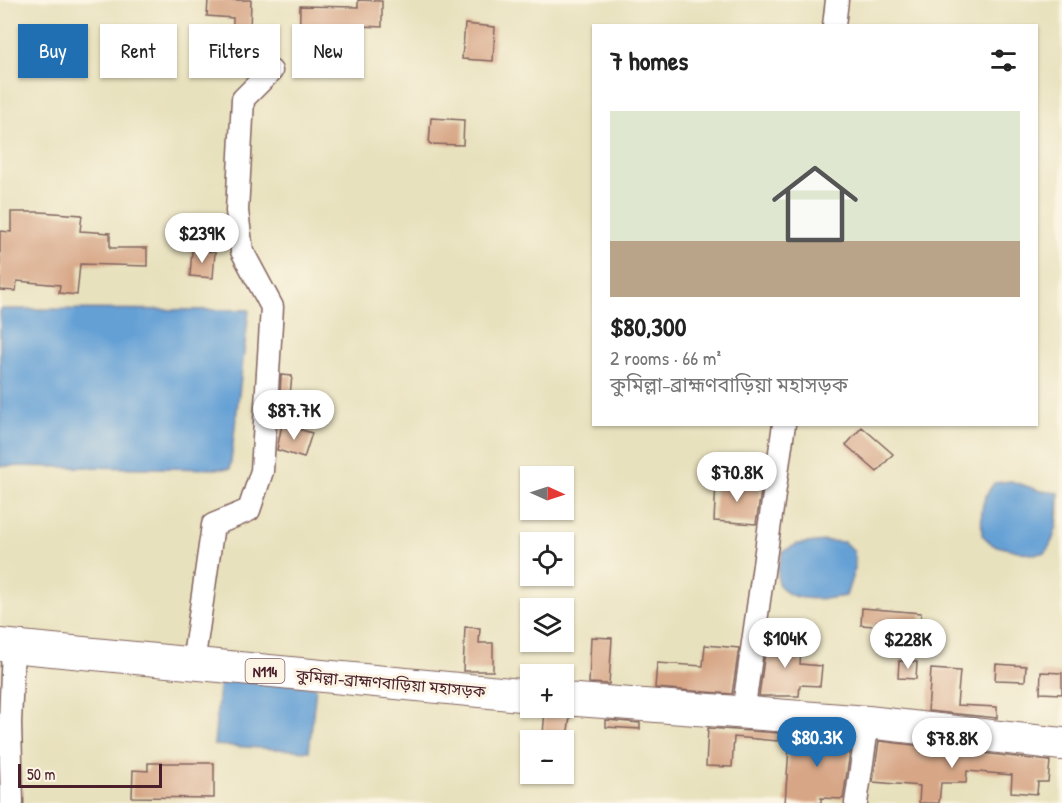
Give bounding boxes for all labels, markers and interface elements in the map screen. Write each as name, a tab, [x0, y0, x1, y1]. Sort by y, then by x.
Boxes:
chip: Buy	[18, 24, 88, 78]
chip: Rent	[100, 24, 177, 78]
chip: Filters	[189, 24, 280, 78]
chip: New	[292, 24, 364, 78]
text: 7 homes	[610, 43, 688, 78]
icon: filters	[987, 44, 1020, 77]
icon: home	[761, 150, 869, 258]
pin: $239K	[160, 213, 244, 264]
text: $239K	[179, 219, 225, 246]
text: $80,300	[610, 309, 686, 344]
text: 2 rooms · 66 m²	[610, 344, 721, 371]
text: কুমিল্লা–ব্রাহ্মণবাড়িয়া মহাসড়ক	[610, 371, 848, 398]
pin: $87.7K	[245, 390, 343, 441]
text: $87.7K	[267, 396, 321, 423]
pin: $70.8K	[688, 452, 786, 503]
text: $70.8K	[711, 458, 763, 485]
north arrow	[520, 466, 574, 520]
map controls	[520, 466, 574, 784]
button: locate	[520, 532, 574, 586]
button: layers	[520, 598, 574, 652]
pin: $104K	[743, 618, 827, 669]
pin: $228K	[866, 619, 950, 670]
text: $104K	[763, 624, 807, 651]
text: $228K	[884, 625, 932, 652]
road number: N114	[246, 659, 284, 683]
street label: কুমিল্লা–ব্রাহ্মণবাড়িয়া মহাসড়ক	[294, 664, 488, 702]
button: +	[520, 664, 574, 718]
pin: $80.3K	[768, 717, 866, 768]
pin: $78.8K	[903, 718, 1001, 769]
text: $80.3K	[791, 723, 843, 750]
text: $78.8K	[926, 724, 978, 751]
button: −	[520, 730, 574, 784]
scale bar	[18, 761, 162, 788]
text: 50 m	[27, 763, 56, 785]

